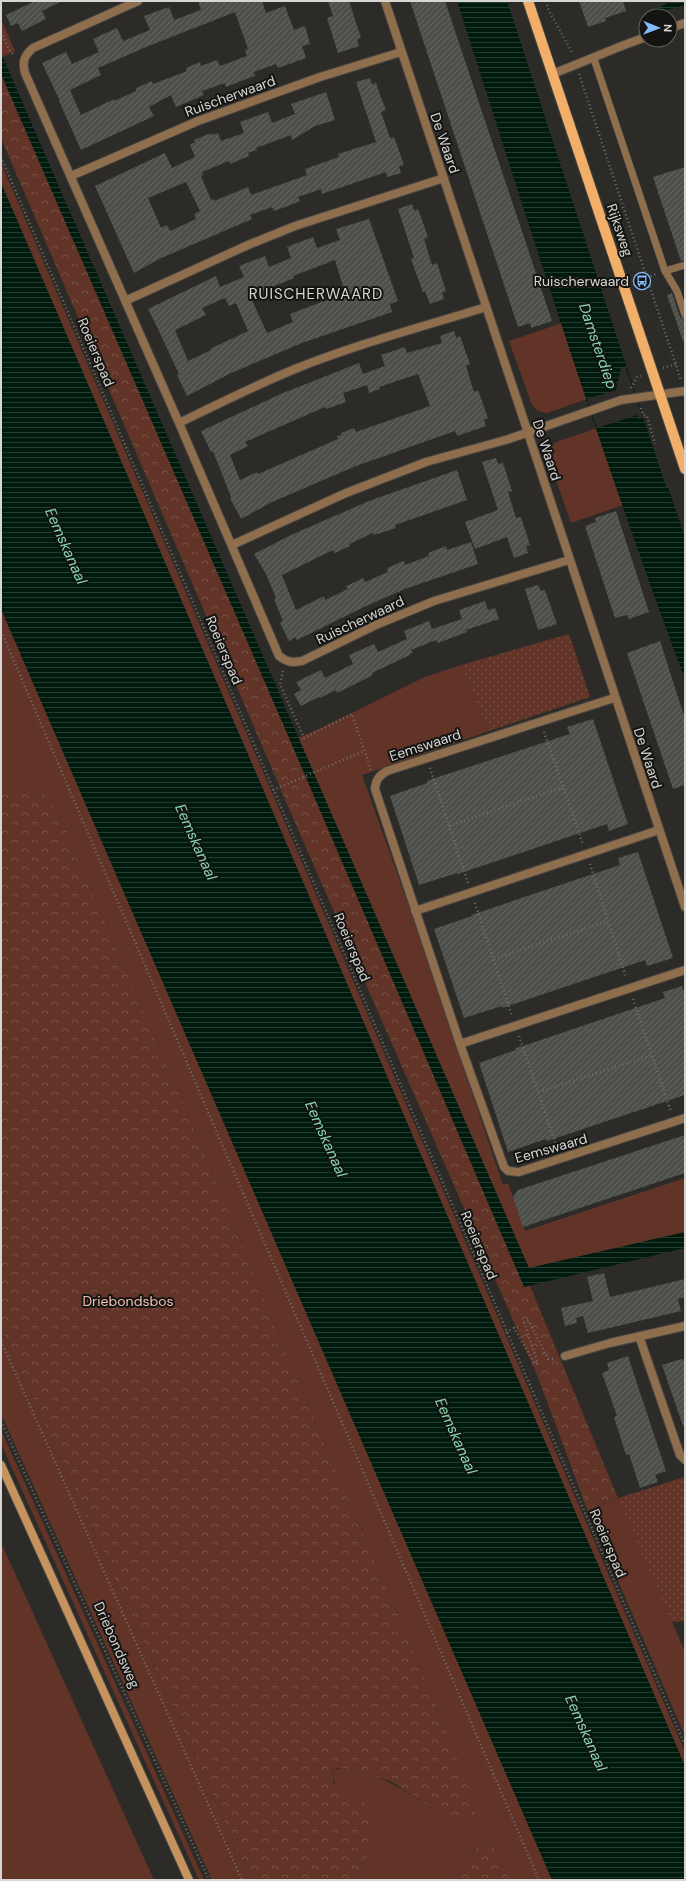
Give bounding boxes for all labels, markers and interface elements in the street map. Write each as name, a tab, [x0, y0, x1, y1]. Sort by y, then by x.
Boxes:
north arrow	[638, 8, 678, 48]
text: N	[661, 24, 675, 32]
street label: Ruischerwaard	[182, 71, 278, 121]
street label: De Waard	[426, 110, 464, 176]
street label: Rijksweg	[603, 201, 637, 259]
bus stop icon: Ruischerwaard	[632, 271, 652, 291]
place label: Ruischerwaard	[534, 272, 629, 290]
district label: RUISCHERWAARD	[249, 284, 383, 304]
water label: Damsterdiep	[574, 300, 622, 392]
street label: Roeierspad	[73, 315, 119, 389]
street label: De Waard	[529, 417, 565, 483]
water label: Eemskanaal	[40, 505, 92, 588]
street label: Ruischerwaard	[313, 592, 407, 648]
street label: Roeierspad	[201, 613, 247, 687]
street label: Eemswaard	[387, 725, 463, 765]
street label: De Waard	[630, 725, 666, 791]
water label: Eemskanaal	[170, 801, 222, 884]
street label: Roeierspad	[329, 910, 375, 984]
water label: Eemskanaal	[300, 1098, 352, 1181]
street label: Eemswaard	[513, 1129, 589, 1167]
street label: Roeierspad	[456, 1208, 502, 1282]
park label: Driebondsbos	[82, 1292, 174, 1310]
water label: Eemskanaal	[430, 1395, 482, 1478]
street label: Roeierspad	[585, 1506, 631, 1580]
street label: Driebondsweg	[90, 1599, 144, 1691]
water label: Eemskanaal	[560, 1692, 612, 1775]

